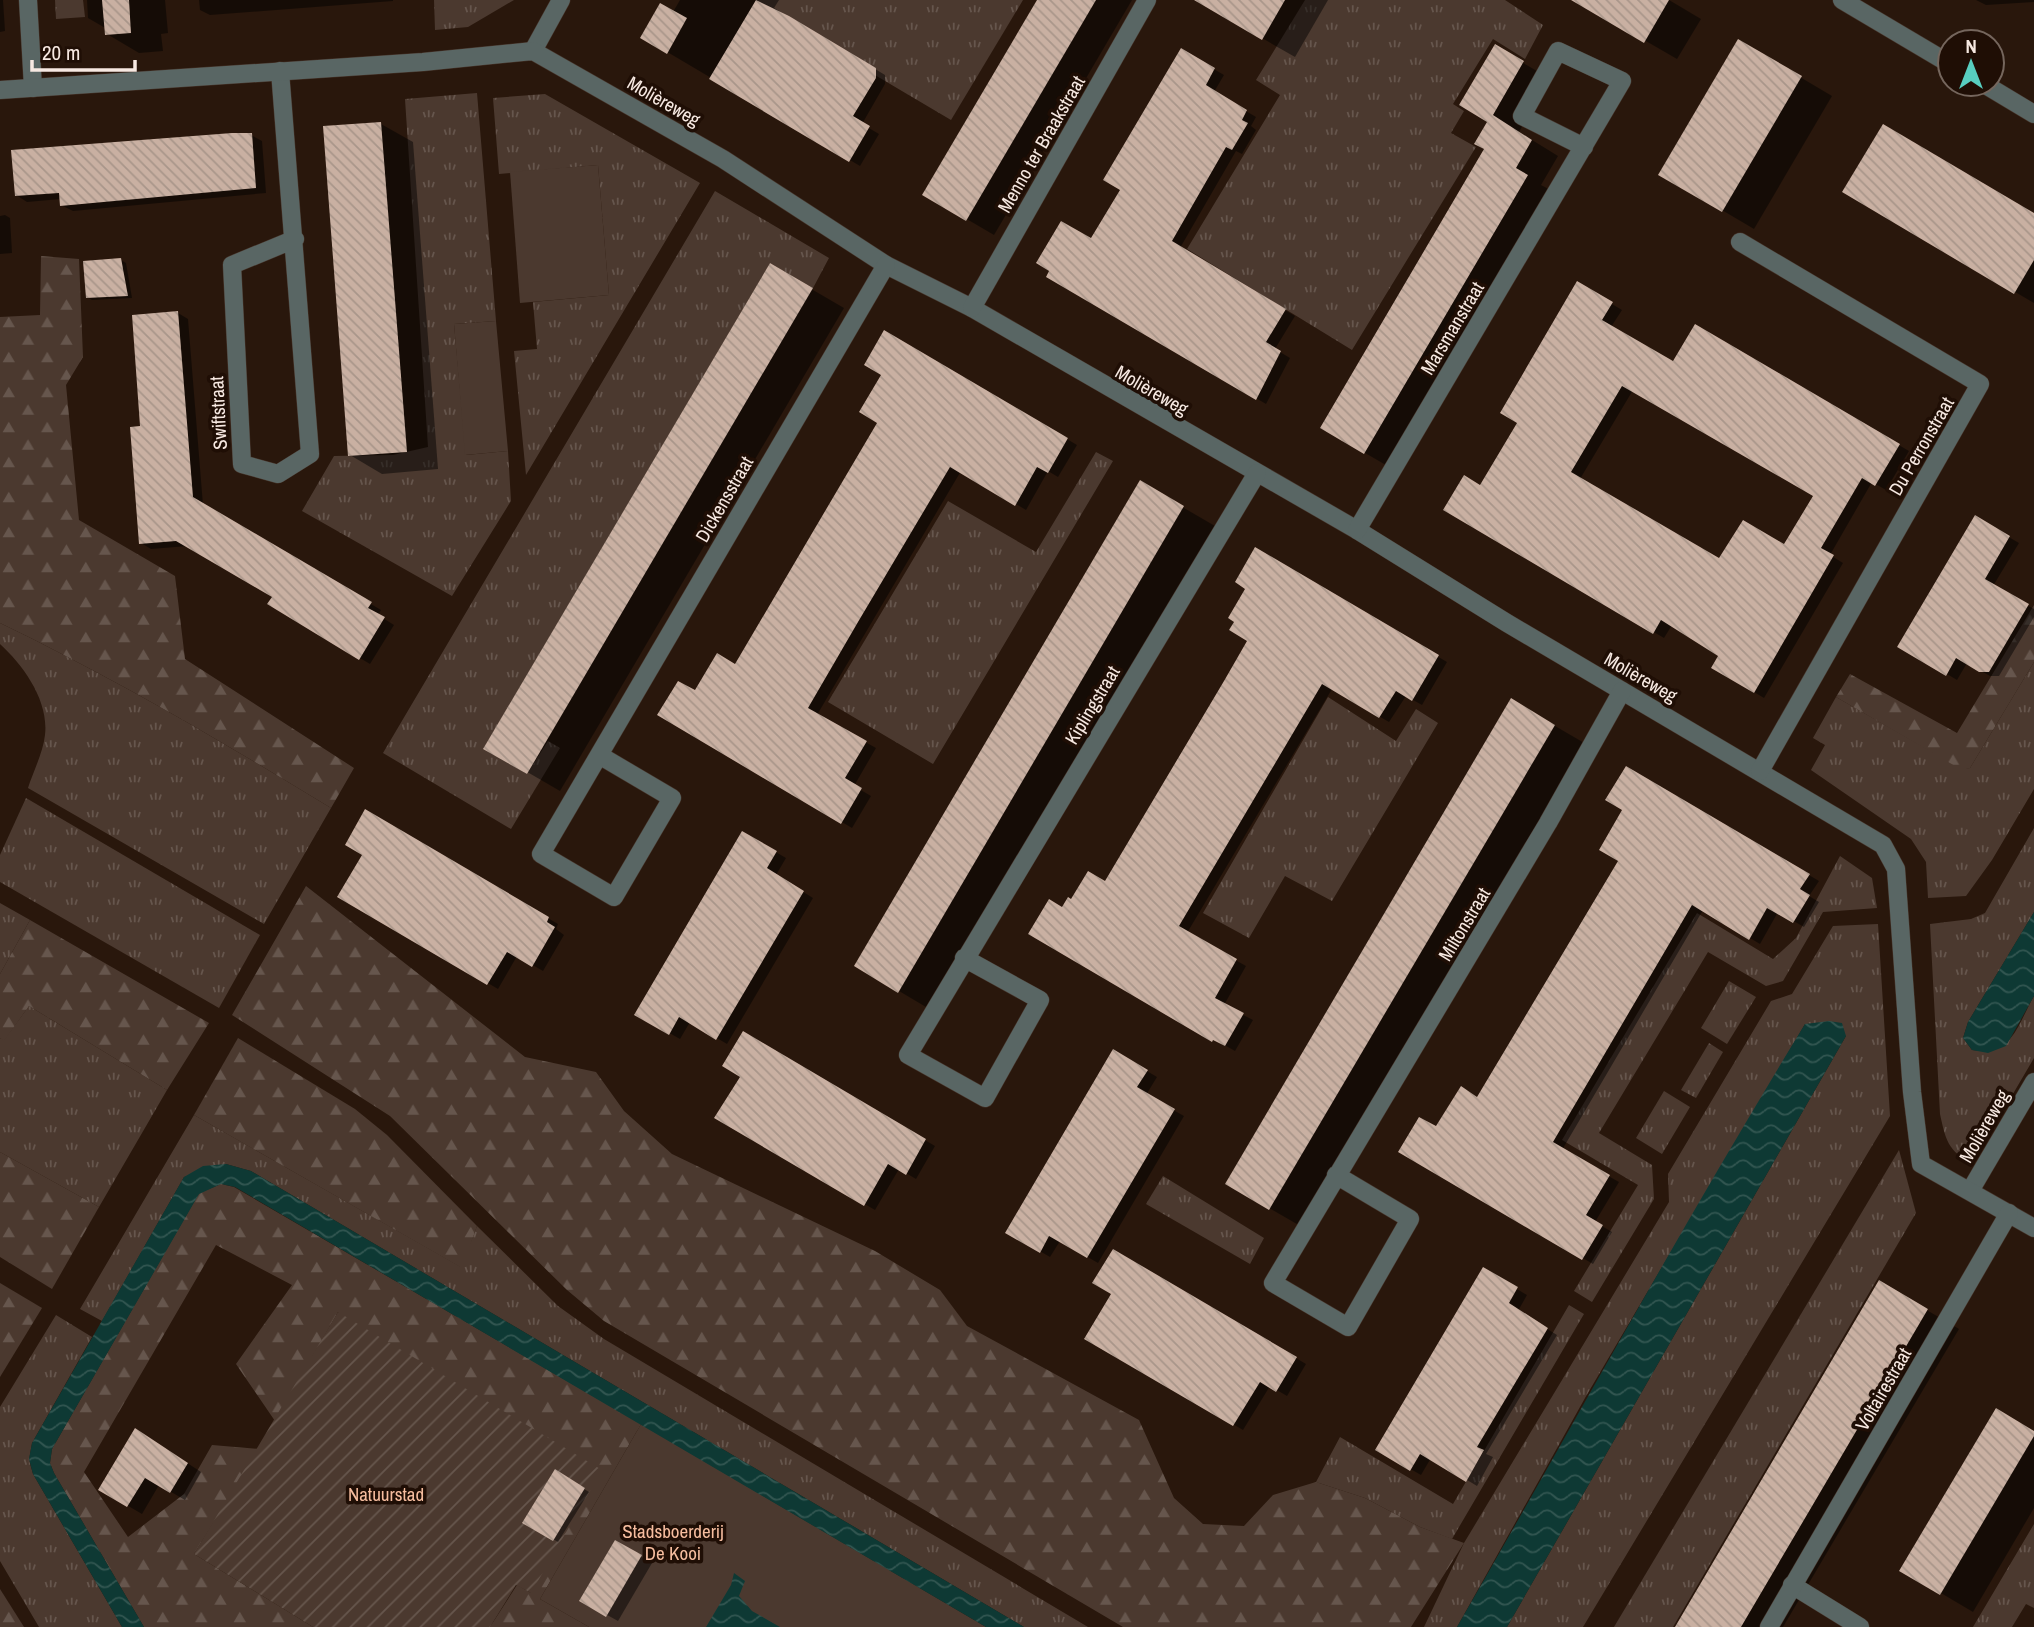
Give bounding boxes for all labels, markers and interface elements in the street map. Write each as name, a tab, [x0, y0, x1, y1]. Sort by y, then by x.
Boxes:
scale bar	[32, 28, 135, 72]
north arrow	[1936, 28, 2006, 98]
text: N	[1965, 33, 1977, 59]
text: 20 m	[42, 38, 80, 67]
street label: Molièreweg	[623, 70, 706, 133]
street label: Menno ter Braakstraat	[991, 70, 1091, 217]
street label: Marsmanstraat	[1414, 276, 1490, 379]
street label: Molièreweg	[1111, 359, 1194, 422]
street label: Swiftstraat	[203, 375, 233, 450]
street label: Du Perronstraat	[1882, 391, 1960, 500]
street label: Dickensstraat	[689, 451, 759, 547]
street label: Molièreweg	[1600, 646, 1683, 709]
street label: Kiplingstraat	[1058, 660, 1126, 749]
street label: Miltonstraat	[1432, 882, 1496, 966]
street label: Molièreweg	[1953, 1084, 2016, 1167]
street label: Voltairestraat	[1849, 1342, 1918, 1435]
park label: Natuurstad	[348, 1481, 424, 1507]
park label: Stadsboerderij De Kooi	[622, 1518, 724, 1566]

